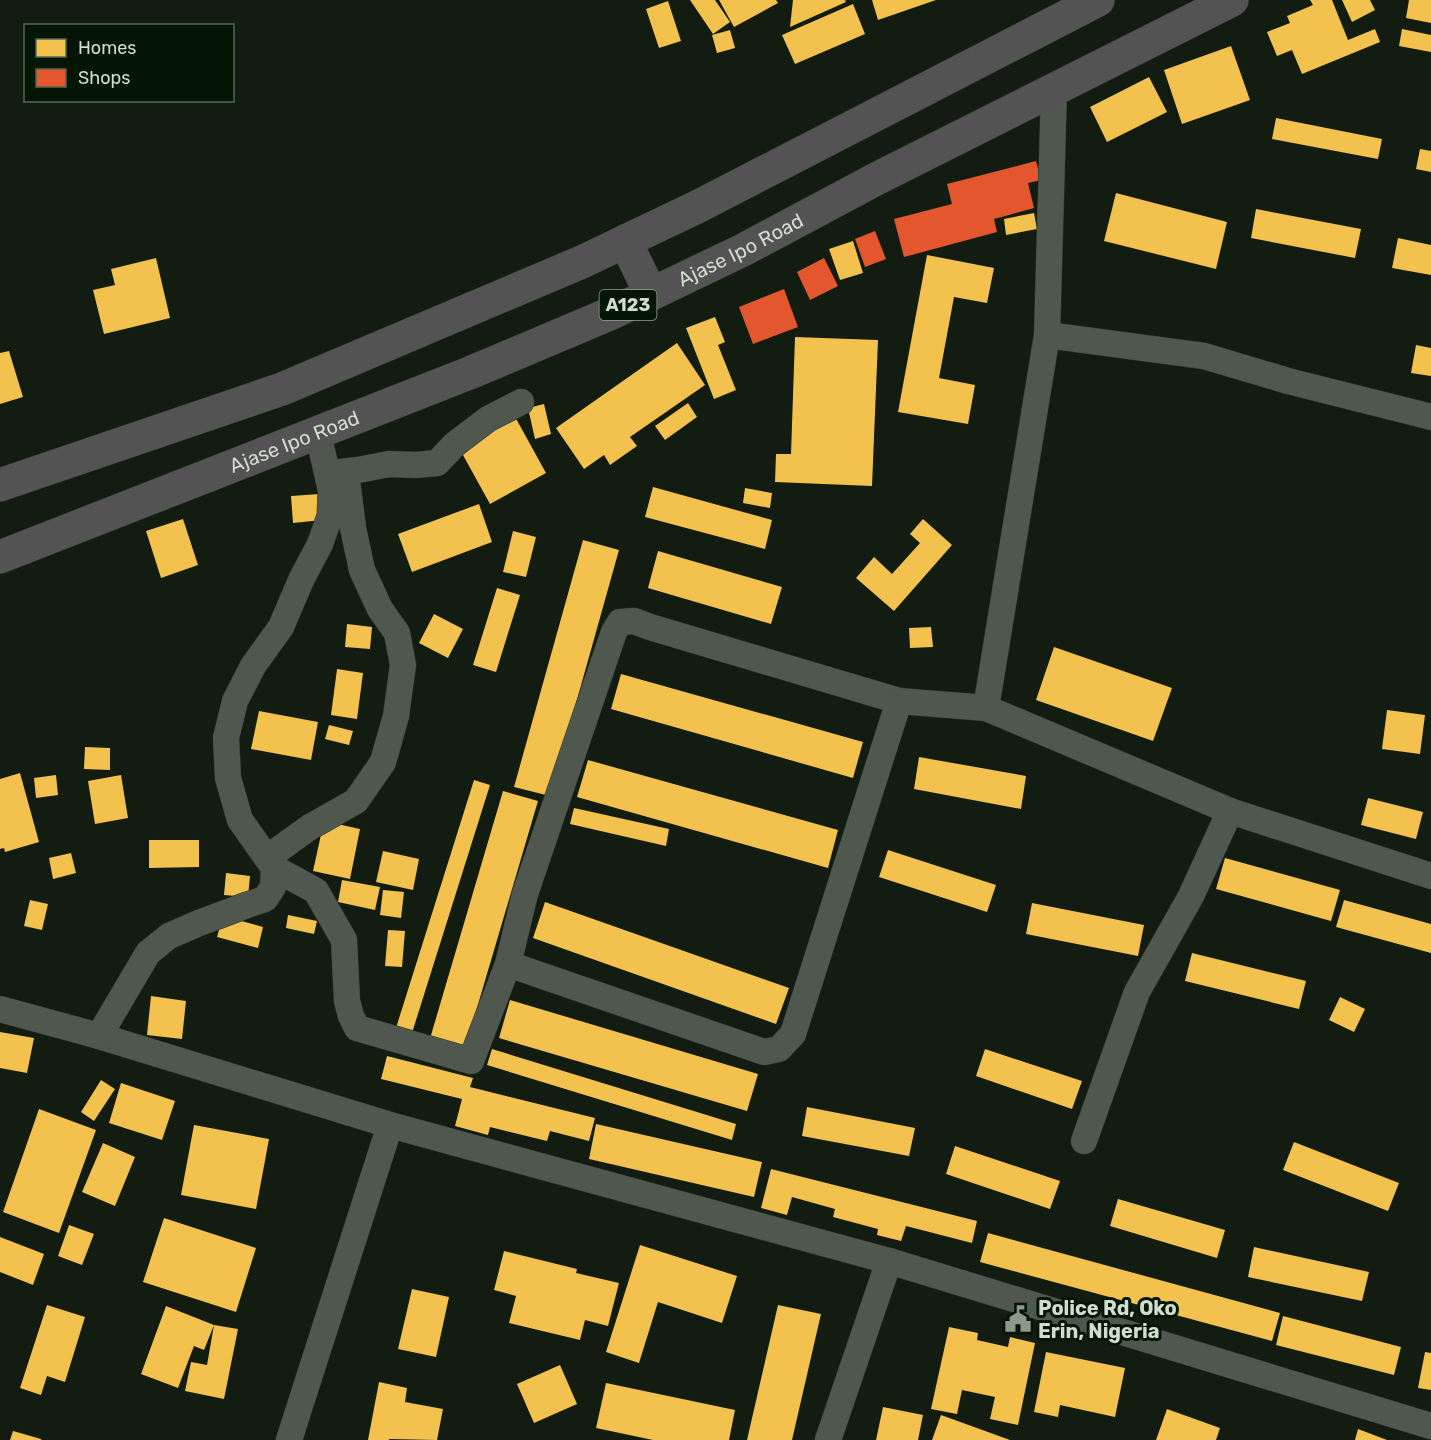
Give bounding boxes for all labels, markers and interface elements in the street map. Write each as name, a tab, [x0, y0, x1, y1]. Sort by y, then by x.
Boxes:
legend	[24, 24, 234, 102]
text: Homes	[78, 37, 136, 59]
text: Shops	[78, 67, 130, 89]
street label: Ajase Ipo Road	[674, 208, 807, 292]
road number: A123	[600, 290, 656, 320]
street label: Ajase Ipo Road	[226, 405, 363, 478]
place label: Police Rd, Oko Erin, Nigeria	[1038, 1296, 1177, 1343]
public building icon: Police Rd, Oko Erin, Nigeria	[1003, 1304, 1033, 1334]

